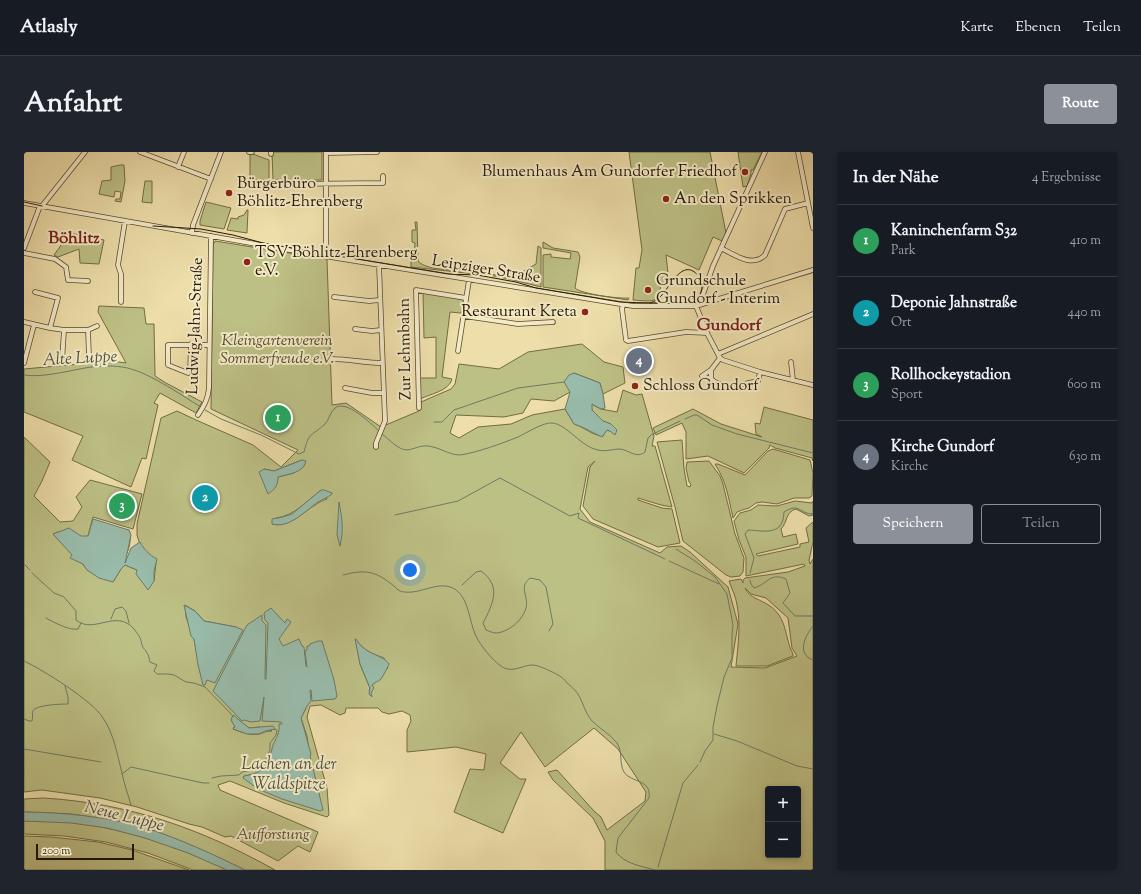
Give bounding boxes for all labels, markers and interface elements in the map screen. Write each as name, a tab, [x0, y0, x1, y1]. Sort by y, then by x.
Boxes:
text: Atlasly	[20, 14, 78, 41]
text: Karte	[961, 18, 994, 38]
text: Ebenen	[1016, 18, 1061, 38]
text: Teilen	[1083, 18, 1121, 38]
text: Anfahrt	[24, 84, 122, 124]
button: Route	[1044, 84, 1117, 124]
place label: Blumenhaus Am Gundorfer Friedhof	[482, 161, 738, 184]
text: In der Nähe	[853, 166, 939, 190]
marker: Blumenhaus Am Gundorfer Friedhof	[740, 167, 750, 177]
text: 4 Ergebnisse	[1032, 169, 1101, 187]
place label: Bürgerbüro Böhlitz-Ehrenberg	[237, 173, 363, 214]
marker: Bürgerbüro Böhlitz-Ehrenberg	[224, 188, 234, 198]
place label: An den Sprikken	[674, 188, 793, 211]
marker: An den Sprikken	[661, 194, 671, 204]
text: Kaninchenfarm S32	[891, 221, 1017, 242]
district label: Böhlitz	[48, 227, 100, 251]
text: 1	[864, 232, 868, 250]
text: 410 m	[1070, 232, 1101, 250]
place label: TSV Böhlitz-Ehrenberg e.V.	[255, 242, 418, 283]
text: Park	[891, 242, 916, 260]
street label: Leipziger Straße	[430, 250, 542, 290]
street label: Ludwig-Jahn-Straße	[182, 257, 210, 395]
marker: TSV Böhlitz-Ehrenberg e.V.	[242, 257, 252, 267]
place label: Grundschule Gundorf - Interim	[656, 270, 780, 311]
marker: Grundschule Gundorf - Interim	[643, 285, 653, 295]
text: Deponie Jahnstraße	[891, 293, 1017, 314]
street label: Zur Lehmbahn	[394, 297, 418, 400]
place label: Restaurant Kreta	[461, 301, 578, 324]
text: 2	[863, 304, 869, 322]
text: 440 m	[1068, 304, 1101, 322]
marker: Restaurant Kreta	[580, 307, 590, 317]
district label: Gundorf	[697, 314, 762, 338]
text: Ort	[891, 314, 911, 332]
park label: Kleingartenverein Sommerfreude e.V.	[220, 330, 334, 371]
water label: Alte Luppe	[42, 345, 118, 373]
pin: 4	[626, 346, 652, 376]
text: Rollhockeystadion	[891, 365, 1011, 386]
place label: Schloss Gundorf	[643, 375, 760, 398]
text: 3	[863, 376, 869, 394]
text: 600 m	[1067, 376, 1101, 394]
marker: Schloss Gundorf	[630, 381, 640, 391]
text: Sport	[891, 386, 922, 404]
pin: 1	[265, 403, 291, 433]
text: Kirche Gundorf	[891, 437, 994, 458]
text: 4	[863, 448, 869, 466]
text: 630 m	[1069, 448, 1101, 466]
text: Kirche	[891, 458, 928, 476]
pin: 2	[192, 483, 218, 513]
pin: 3	[109, 491, 135, 521]
button: Speichern	[853, 504, 973, 544]
button: Teilen	[981, 504, 1101, 544]
your location	[400, 560, 420, 580]
water label: Lachen an der Waldspitze	[241, 753, 337, 797]
map controls	[765, 786, 801, 858]
button: +	[765, 786, 801, 822]
water label: Neue Luppe	[82, 796, 166, 838]
button: −	[765, 822, 801, 858]
park label: Aufforstung	[236, 824, 310, 847]
scale bar	[36, 842, 134, 861]
text: 200 m	[42, 843, 70, 859]

